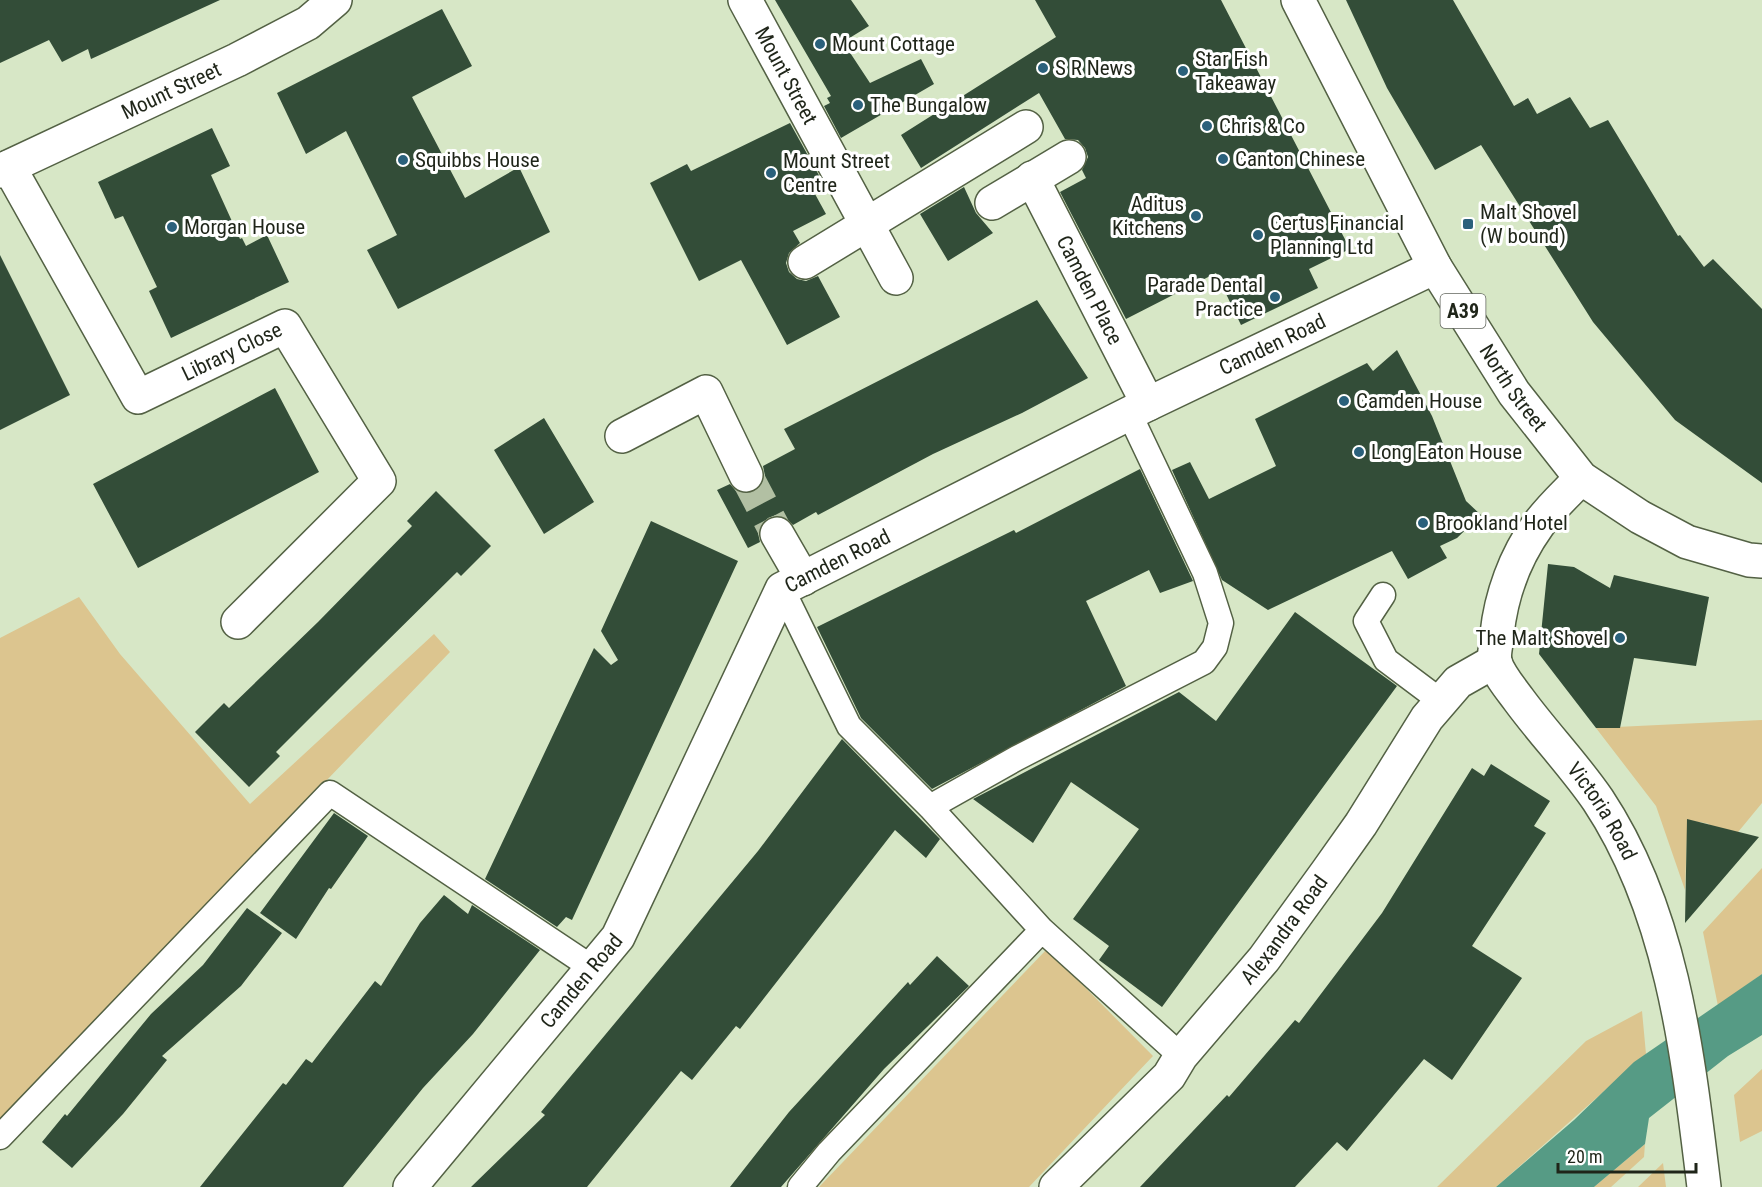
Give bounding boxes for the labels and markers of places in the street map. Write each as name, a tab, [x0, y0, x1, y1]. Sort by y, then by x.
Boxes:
place label: Mount Cottage	[832, 32, 955, 56]
marker: Mount Cottage	[813, 37, 827, 51]
place label: Star Fish Takeaway	[1195, 47, 1277, 95]
place label: S R News	[1055, 56, 1133, 80]
marker: S R News	[1036, 61, 1050, 75]
marker: Star Fish Takeaway	[1176, 64, 1190, 78]
place label: The Bungalow	[870, 93, 987, 117]
marker: The Bungalow	[851, 98, 865, 112]
place label: Chris & Co	[1219, 114, 1305, 138]
marker: Chris & Co	[1200, 119, 1214, 133]
place label: Canton Chinese	[1235, 147, 1365, 171]
place label: Squibbs House	[415, 148, 540, 172]
place label: Mount Street Centre	[783, 149, 890, 197]
marker: Canton Chinese	[1216, 152, 1230, 166]
marker: Squibbs House	[396, 153, 410, 167]
marker: Mount Street Centre	[764, 166, 778, 180]
place label: Aditus Kitchens	[1112, 192, 1184, 240]
place label: Malt Shovel (W bound)	[1480, 200, 1577, 248]
marker: Aditus Kitchens	[1189, 209, 1203, 223]
place label: Certus Financial Planning Ltd	[1270, 211, 1404, 259]
place label: Morgan House	[184, 215, 305, 239]
marker: Malt Shovel (W bound)	[1461, 217, 1475, 231]
marker: Morgan House	[165, 220, 179, 234]
marker: Certus Financial Planning Ltd	[1251, 228, 1265, 242]
place label: Parade Dental Practice	[1147, 273, 1263, 321]
marker: Parade Dental Practice	[1268, 290, 1282, 304]
place label: Camden House	[1356, 389, 1482, 413]
marker: Camden House	[1337, 394, 1351, 408]
place label: Long Eaton House	[1371, 440, 1522, 464]
marker: Long Eaton House	[1352, 445, 1366, 459]
place label: Brookland Hotel	[1435, 511, 1568, 535]
marker: Brookland Hotel	[1416, 516, 1430, 530]
place label: The Malt Shovel	[1476, 626, 1608, 650]
marker: The Malt Shovel	[1613, 631, 1627, 645]

